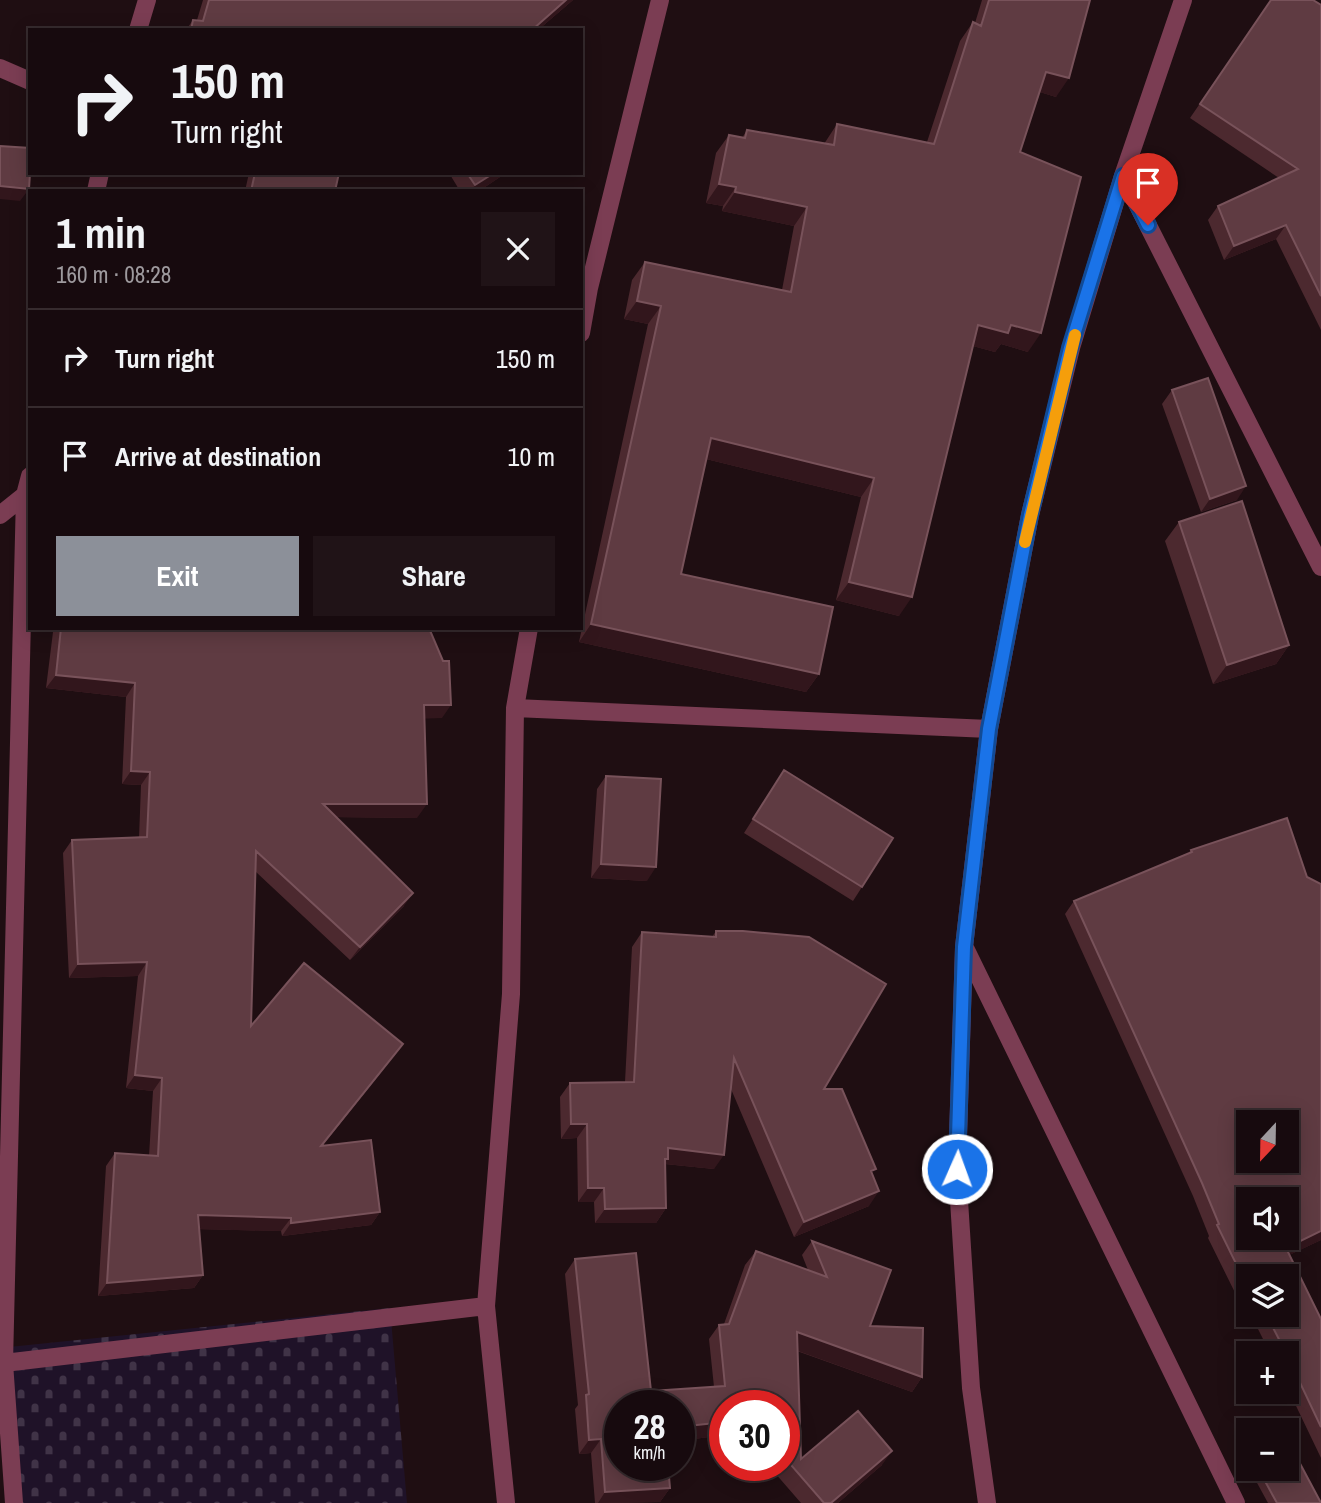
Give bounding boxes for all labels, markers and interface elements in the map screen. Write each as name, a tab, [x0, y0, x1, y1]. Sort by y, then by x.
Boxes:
text: 150 m	[171, 47, 285, 113]
icon: right	[56, 56, 147, 147]
text: Turn right	[171, 110, 283, 153]
pin	[1118, 153, 1178, 225]
icon: arrive	[1129, 164, 1167, 202]
text: 1 min	[56, 205, 146, 261]
button: close	[481, 212, 555, 286]
text: 160 m · 08:28	[56, 259, 171, 290]
icon: right	[56, 339, 94, 377]
text: Turn right	[115, 341, 214, 376]
text: 150 m	[496, 341, 555, 376]
icon: arrive	[56, 437, 94, 475]
text: Arrive at destination	[115, 439, 321, 474]
text: 10 m	[508, 439, 555, 474]
button: Exit	[56, 536, 299, 616]
button: Share	[313, 536, 555, 616]
north arrow	[1236, 1110, 1298, 1172]
map controls	[1236, 1110, 1299, 1481]
position arrow	[920, 1132, 994, 1206]
button: sound	[1236, 1187, 1299, 1250]
button: layers	[1236, 1264, 1299, 1327]
button: +	[1236, 1341, 1299, 1404]
speed limit sign: 30	[709, 1390, 800, 1481]
text: 28	[634, 1403, 665, 1450]
button: −	[1236, 1418, 1299, 1481]
text: km/h	[634, 1440, 666, 1465]

